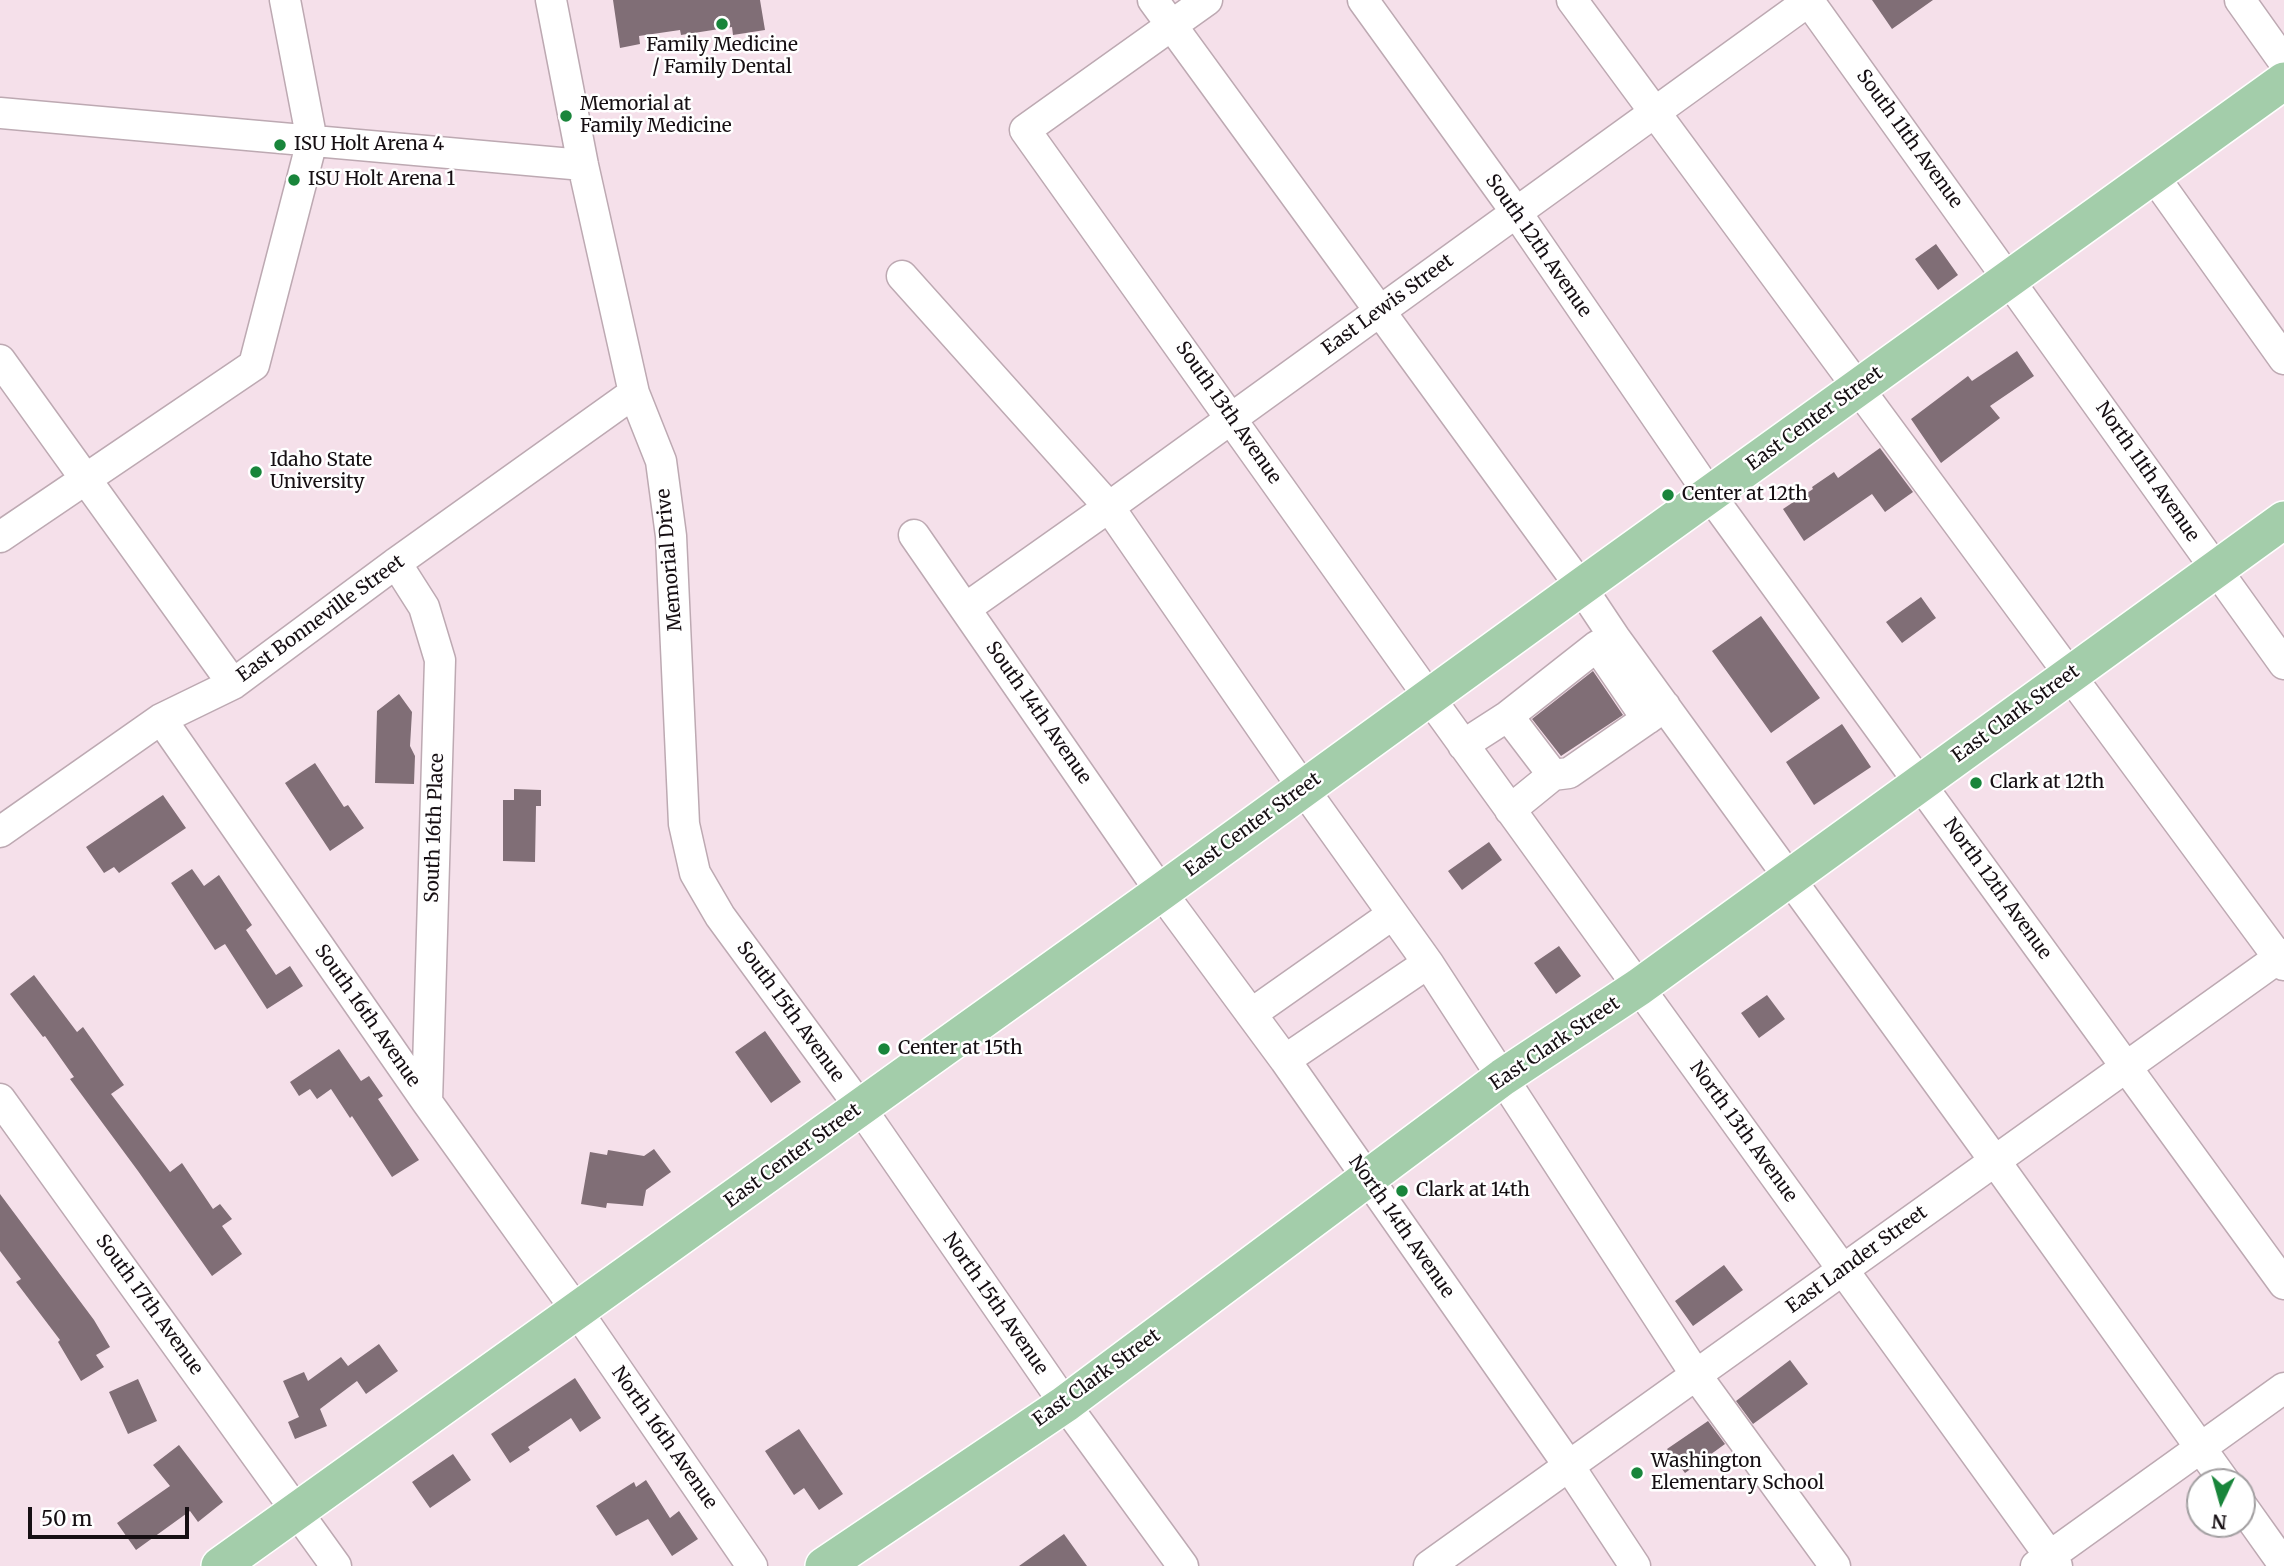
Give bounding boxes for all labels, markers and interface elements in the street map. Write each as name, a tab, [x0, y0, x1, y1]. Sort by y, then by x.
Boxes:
marker: Family Medicine / Family Dental	[714, 16, 730, 32]
place label: Family Medicine / Family Dental	[646, 35, 798, 79]
street label: South 11th Avenue	[1851, 65, 1967, 213]
place label: Memorial at Family Medicine	[580, 94, 732, 138]
marker: Memorial at Family Medicine	[558, 108, 574, 124]
place label: ISU Holt Arena 4	[294, 134, 444, 156]
marker: ISU Holt Arena 4	[272, 137, 288, 153]
place label: ISU Holt Arena 1	[308, 169, 455, 191]
street label: South 12th Avenue	[1480, 170, 1596, 322]
marker: ISU Holt Arena 1	[286, 172, 302, 188]
street label: East Lewis Street	[1318, 250, 1458, 360]
street label: South 13th Avenue	[1170, 337, 1286, 489]
street label: East Center Street	[1742, 362, 1888, 476]
street label: North 11th Avenue	[2090, 398, 2204, 546]
place label: Idaho State University	[270, 450, 372, 494]
marker: Idaho State University	[248, 464, 264, 480]
place label: Center at 12th	[1682, 484, 1808, 506]
marker: Center at 12th	[1660, 487, 1676, 503]
street label: Memorial Drive	[652, 488, 688, 632]
street label: East Bonneville Street	[233, 551, 409, 687]
street label: South 14th Avenue	[980, 637, 1096, 789]
street label: East Clark Street	[1948, 660, 2084, 768]
street label: South 16th Place	[421, 753, 449, 903]
street label: East Center Street	[1180, 768, 1326, 882]
place label: Clark at 12th	[1990, 772, 2104, 794]
marker: Clark at 12th	[1968, 775, 1984, 791]
street label: North 12th Avenue	[1938, 814, 2056, 964]
street label: South 15th Avenue	[731, 937, 849, 1087]
street label: South 16th Avenue	[309, 940, 425, 1092]
street label: East Clark Street	[1486, 992, 1624, 1096]
place label: Center at 15th	[898, 1038, 1023, 1060]
marker: Center at 15th	[876, 1041, 892, 1057]
street label: North 13th Avenue	[1684, 1057, 1802, 1207]
street label: East Center Street	[720, 1099, 866, 1213]
street label: North 14th Avenue	[1343, 1151, 1459, 1303]
place label: Clark at 14th	[1416, 1180, 1530, 1202]
marker: Clark at 14th	[1394, 1183, 1410, 1199]
street label: East Lander Street	[1782, 1201, 1932, 1319]
street label: North 15th Avenue	[937, 1229, 1053, 1379]
street label: South 17th Avenue	[90, 1230, 208, 1380]
street label: East Clark Street	[1029, 1324, 1165, 1432]
street label: North 16th Avenue	[606, 1362, 722, 1514]
place label: Washington Elementary School	[1651, 1451, 1824, 1495]
marker: Washington Elementary School	[1629, 1465, 1645, 1481]
north arrow	[2186, 1468, 2256, 1538]
scale bar	[32, 1492, 192, 1536]
text: 50 m	[41, 1505, 92, 1532]
text: N	[2211, 1509, 2228, 1535]

